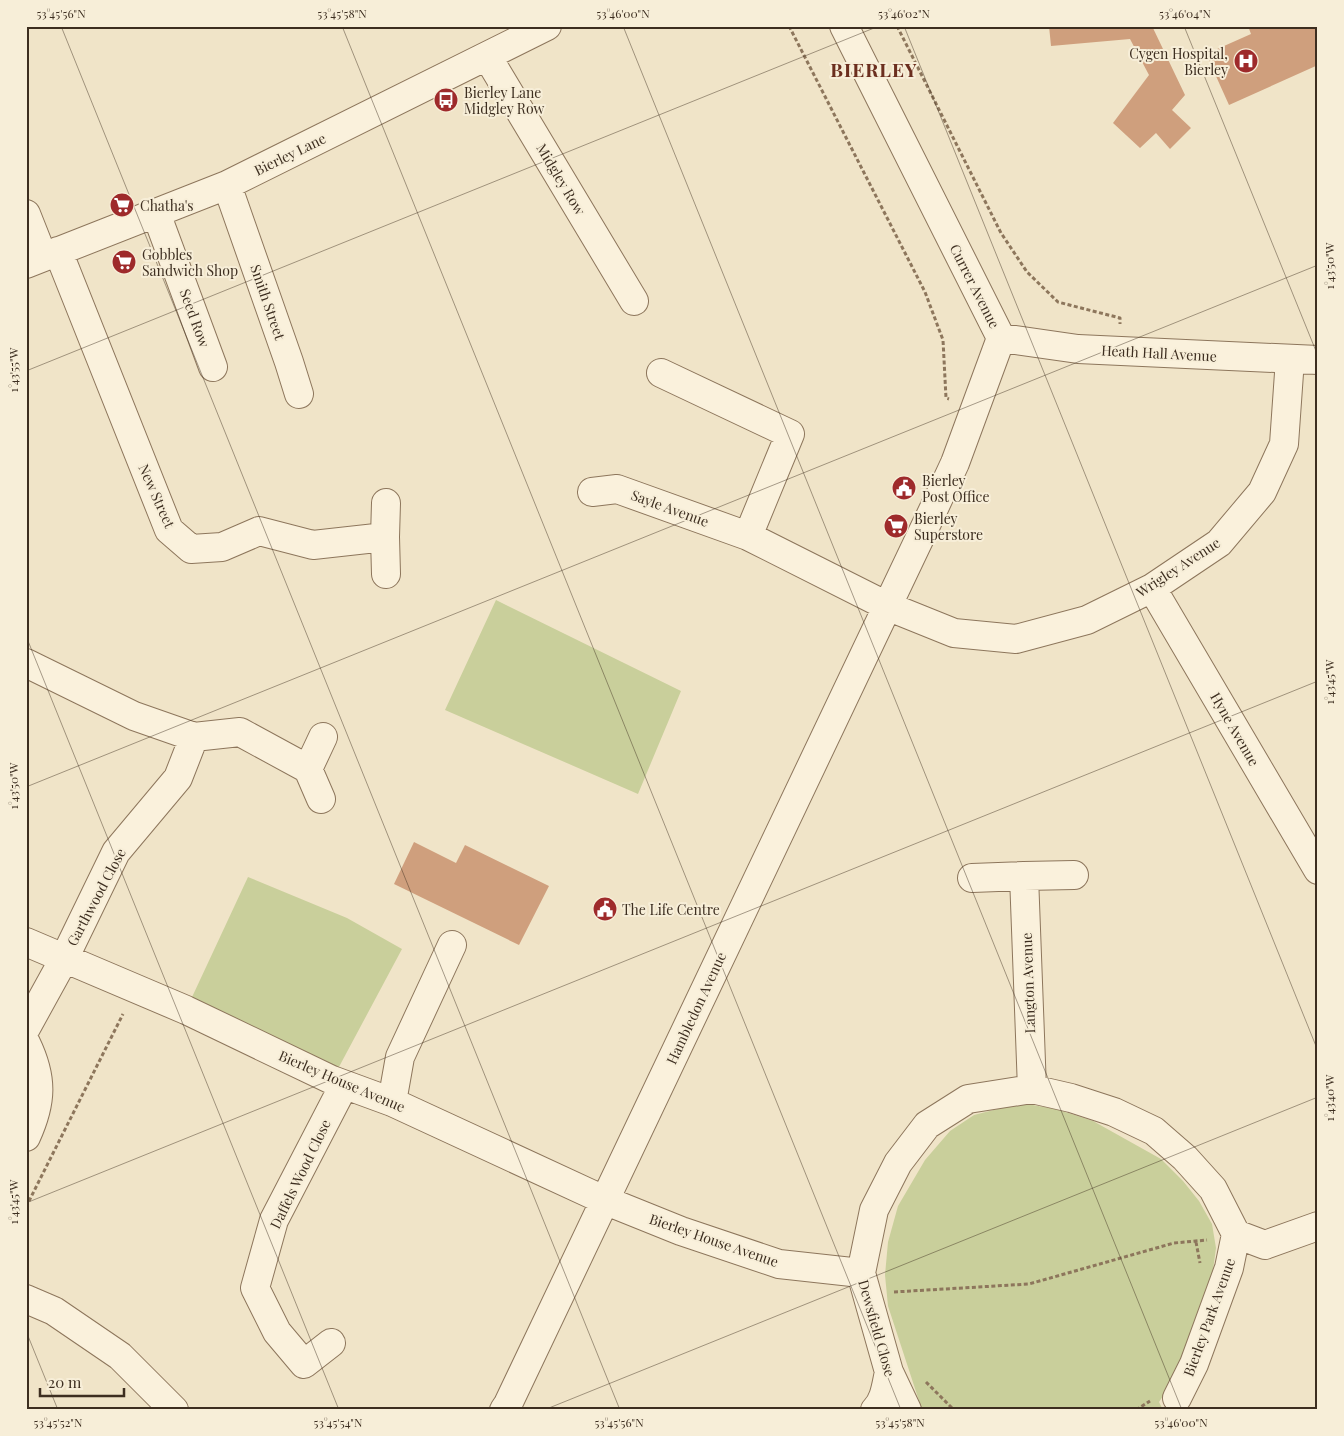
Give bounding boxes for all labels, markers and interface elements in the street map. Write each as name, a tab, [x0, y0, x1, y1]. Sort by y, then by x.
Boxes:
text: 53°45'56"N	[36, 5, 86, 21]
text: 53°45'58"N	[317, 5, 367, 21]
text: 53°46'00"N	[596, 5, 650, 21]
text: 53°46'02"N	[878, 5, 930, 21]
text: 53°46'04"N	[1159, 5, 1211, 21]
place label: Cygen Hospital, Bierley	[1129, 44, 1228, 79]
hospital icon: Cygen Hospital, Bierley	[1233, 48, 1259, 74]
district label: BIERLEY	[830, 56, 918, 82]
place label: Bierley Lane Midgley Row	[464, 83, 544, 118]
bus stop icon: Bierley Lane Midgley Row	[433, 87, 459, 113]
street label: Bierley Lane	[251, 128, 329, 180]
street label: Midgley Row	[532, 140, 590, 218]
supermarket icon: Chatha's	[109, 192, 135, 218]
place label: Chatha's	[140, 196, 194, 215]
street label: Currer Avenue	[946, 241, 1004, 331]
text: 1°43'50"W	[1321, 242, 1337, 289]
place label: Gobbles Sandwich Shop	[142, 245, 238, 280]
supermarket icon: Gobbles Sandwich Shop	[111, 249, 137, 275]
street label: Smith Street	[246, 262, 290, 343]
street label: Seed Row	[176, 286, 214, 350]
street label: Heath Hall Avenue	[1101, 340, 1217, 366]
text: 1°43'55"W	[5, 347, 21, 392]
street label: New Street	[134, 461, 180, 532]
place label: Bierley Post Office	[922, 471, 989, 506]
public building icon: Bierley Post Office	[891, 475, 917, 501]
street label: Sayle Avenue	[629, 485, 711, 531]
place label: Bierley Superstore	[914, 509, 983, 544]
supermarket icon: Bierley Superstore	[883, 513, 909, 539]
street label: Wrigley Avenue	[1132, 533, 1224, 602]
text: 1°43'45"W	[1321, 659, 1337, 704]
street label: Hyne Avenue	[1206, 689, 1264, 769]
text: 1°43'50"W	[5, 762, 21, 809]
street label: Garthwood Close	[62, 845, 130, 949]
public building icon: The Life Centre	[592, 896, 618, 922]
place label: The Life Centre	[622, 900, 720, 919]
street label: Langton Avenue	[1017, 932, 1039, 1034]
street label: Hambledon Avenue	[662, 949, 730, 1067]
street label: Bierley House Avenue	[276, 1046, 408, 1116]
text: 1°43'40"W	[1321, 1074, 1337, 1121]
street label: Daffels Wood Close	[265, 1116, 335, 1232]
text: 1°43'45"W	[5, 1179, 21, 1224]
street label: Bierley House Avenue	[647, 1209, 781, 1271]
street label: Bierley Park Avenue	[1179, 1255, 1239, 1379]
street label: Dewsfield Close	[854, 1277, 900, 1379]
scale bar	[40, 1366, 124, 1398]
text: 20 m	[48, 1372, 82, 1392]
text: 53°45'52"N	[34, 1414, 83, 1430]
text: 53°45'54"N	[314, 1414, 363, 1430]
text: 53°45'56"N	[594, 1414, 644, 1430]
text: 53°45'58"N	[875, 1414, 925, 1430]
text: 53°46'00"N	[1154, 1414, 1208, 1430]

